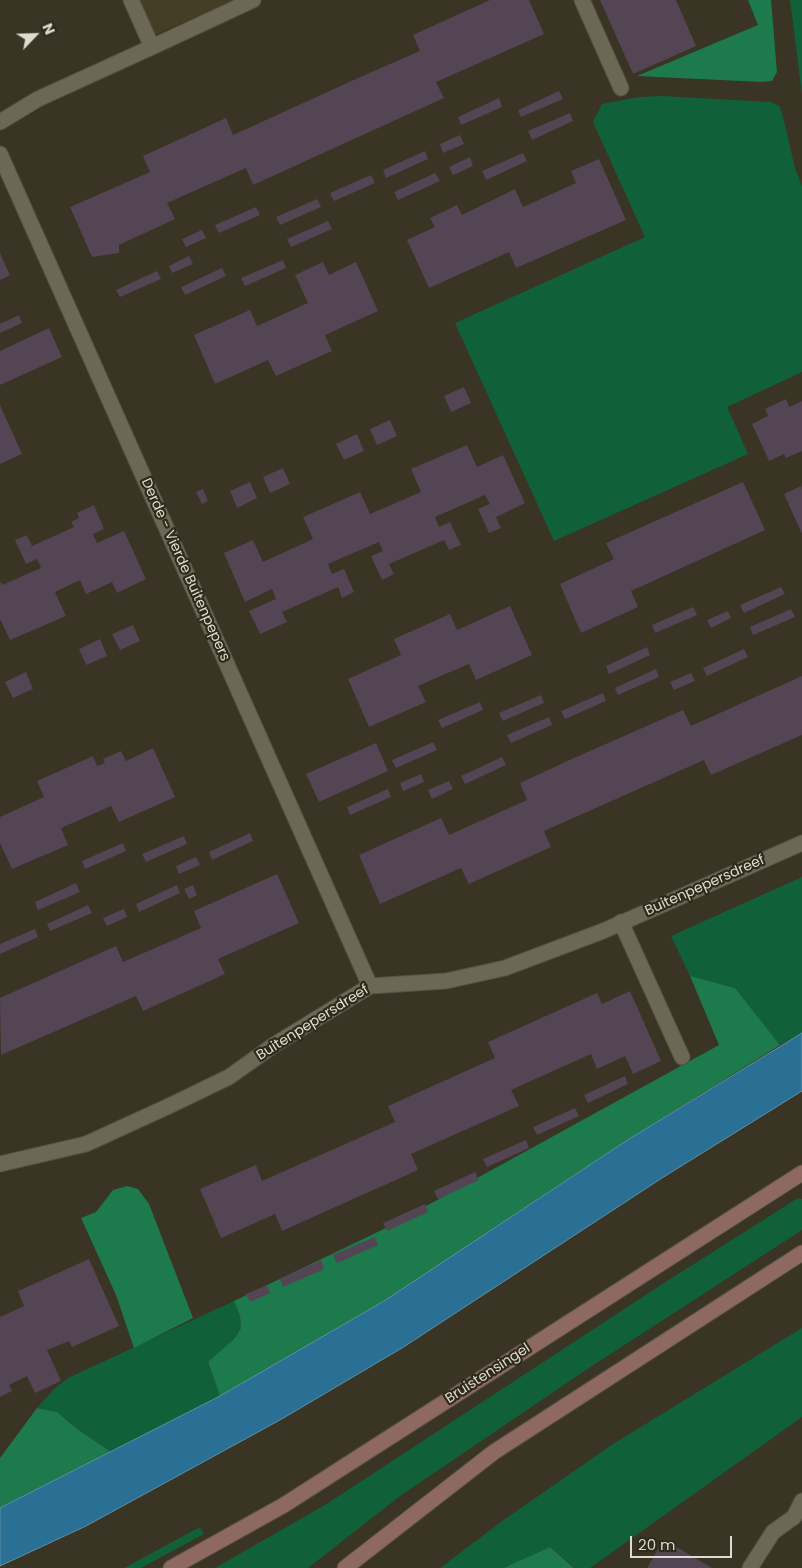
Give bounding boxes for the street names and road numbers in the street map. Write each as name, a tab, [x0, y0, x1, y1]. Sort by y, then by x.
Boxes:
street label: Derde - Vierde Buitenpepers	[137, 476, 233, 664]
street label: Buitenpepersdreef	[643, 852, 767, 920]
street label: Buitenpepersdreef	[254, 982, 372, 1064]
street label: Bruistensingel	[443, 1340, 533, 1408]

